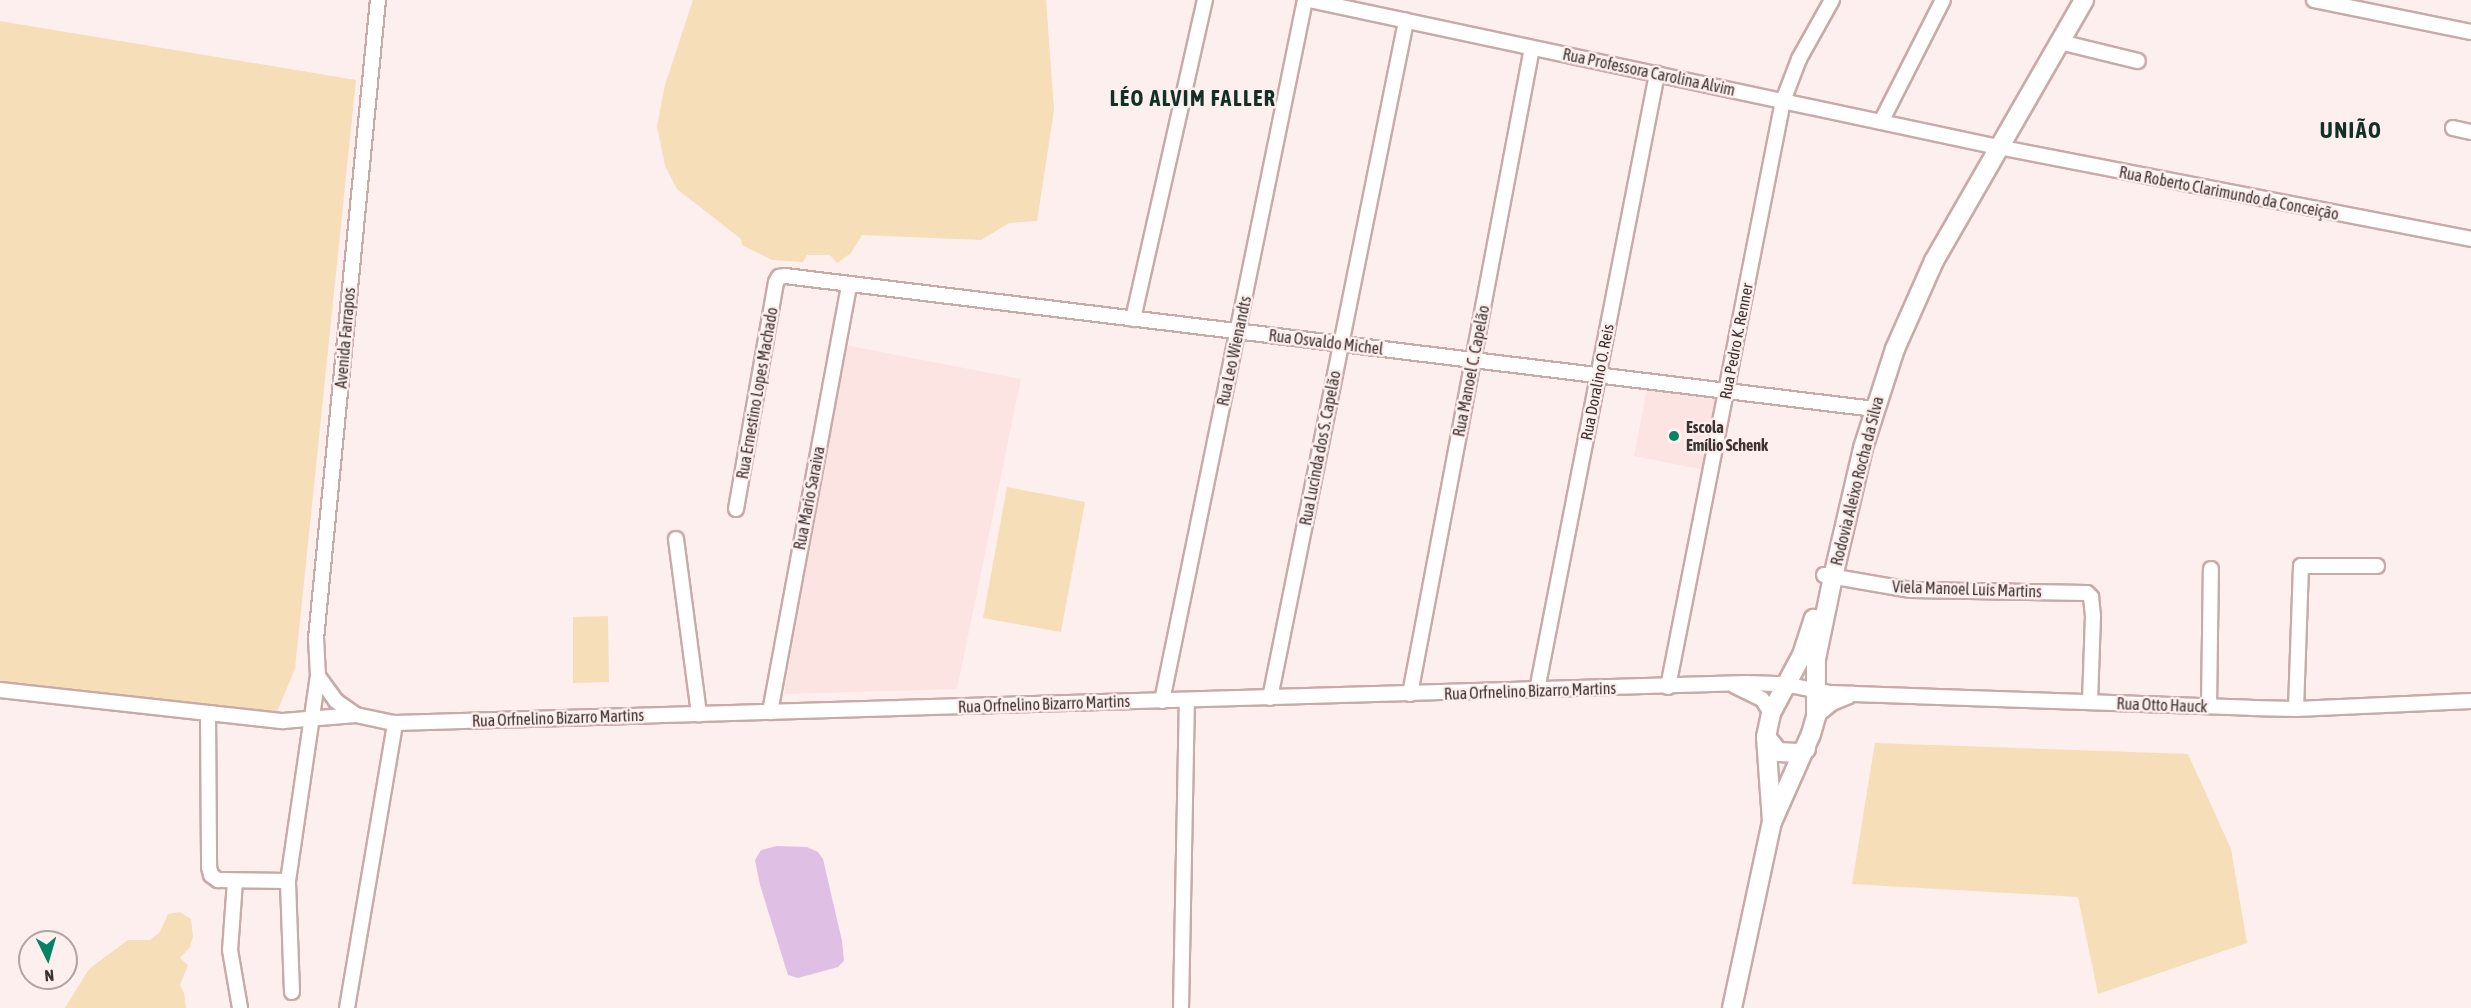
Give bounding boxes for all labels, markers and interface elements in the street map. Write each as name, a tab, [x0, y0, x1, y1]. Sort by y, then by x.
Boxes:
street label: Rua Professora Carolina Alvim	[1561, 44, 1737, 100]
district label: LÉO ALVIM FALLER	[1110, 86, 1276, 112]
district label: UNIÃO	[2320, 118, 2382, 144]
street label: Rua Roberto Clarimundo da Conceição	[2117, 162, 2341, 224]
street label: Rua Pedro K. Renner	[1715, 281, 1757, 401]
street label: Avenida Farrapos	[331, 287, 359, 389]
street label: Rua Leo Wienandts	[1213, 294, 1255, 408]
street label: Rua Manoel C. Capelão	[1449, 304, 1493, 438]
street label: Rua Ernestino Lopes Machado	[732, 306, 782, 480]
street label: Rua Doralino O. Reis	[1576, 322, 1618, 442]
street label: Rua Osvaldo Michel	[1268, 325, 1384, 359]
street label: Rua Lucinda dos S. Capelão	[1296, 369, 1344, 527]
street label: Rodovia Aleixo Rocha da Silva	[1827, 394, 1887, 568]
place label: Escola Emílio Schenk	[1686, 417, 1768, 455]
marker: Escola Emílio Schenk	[1667, 429, 1681, 443]
street label: Rua Mario Saraiva	[790, 445, 828, 551]
street label: Viela Manoel Luís Martins	[1892, 577, 2042, 601]
street label: Rua Orfnelino Bizarro Martins	[1444, 678, 1616, 704]
street label: Rua Orfnelino Bizarro Martins	[958, 691, 1130, 717]
street label: Rua Otto Hauck	[2116, 694, 2208, 716]
street label: Rua Orfnelino Bizarro Martins	[472, 705, 644, 731]
north arrow	[18, 930, 78, 990]
text: N	[44, 967, 55, 985]

